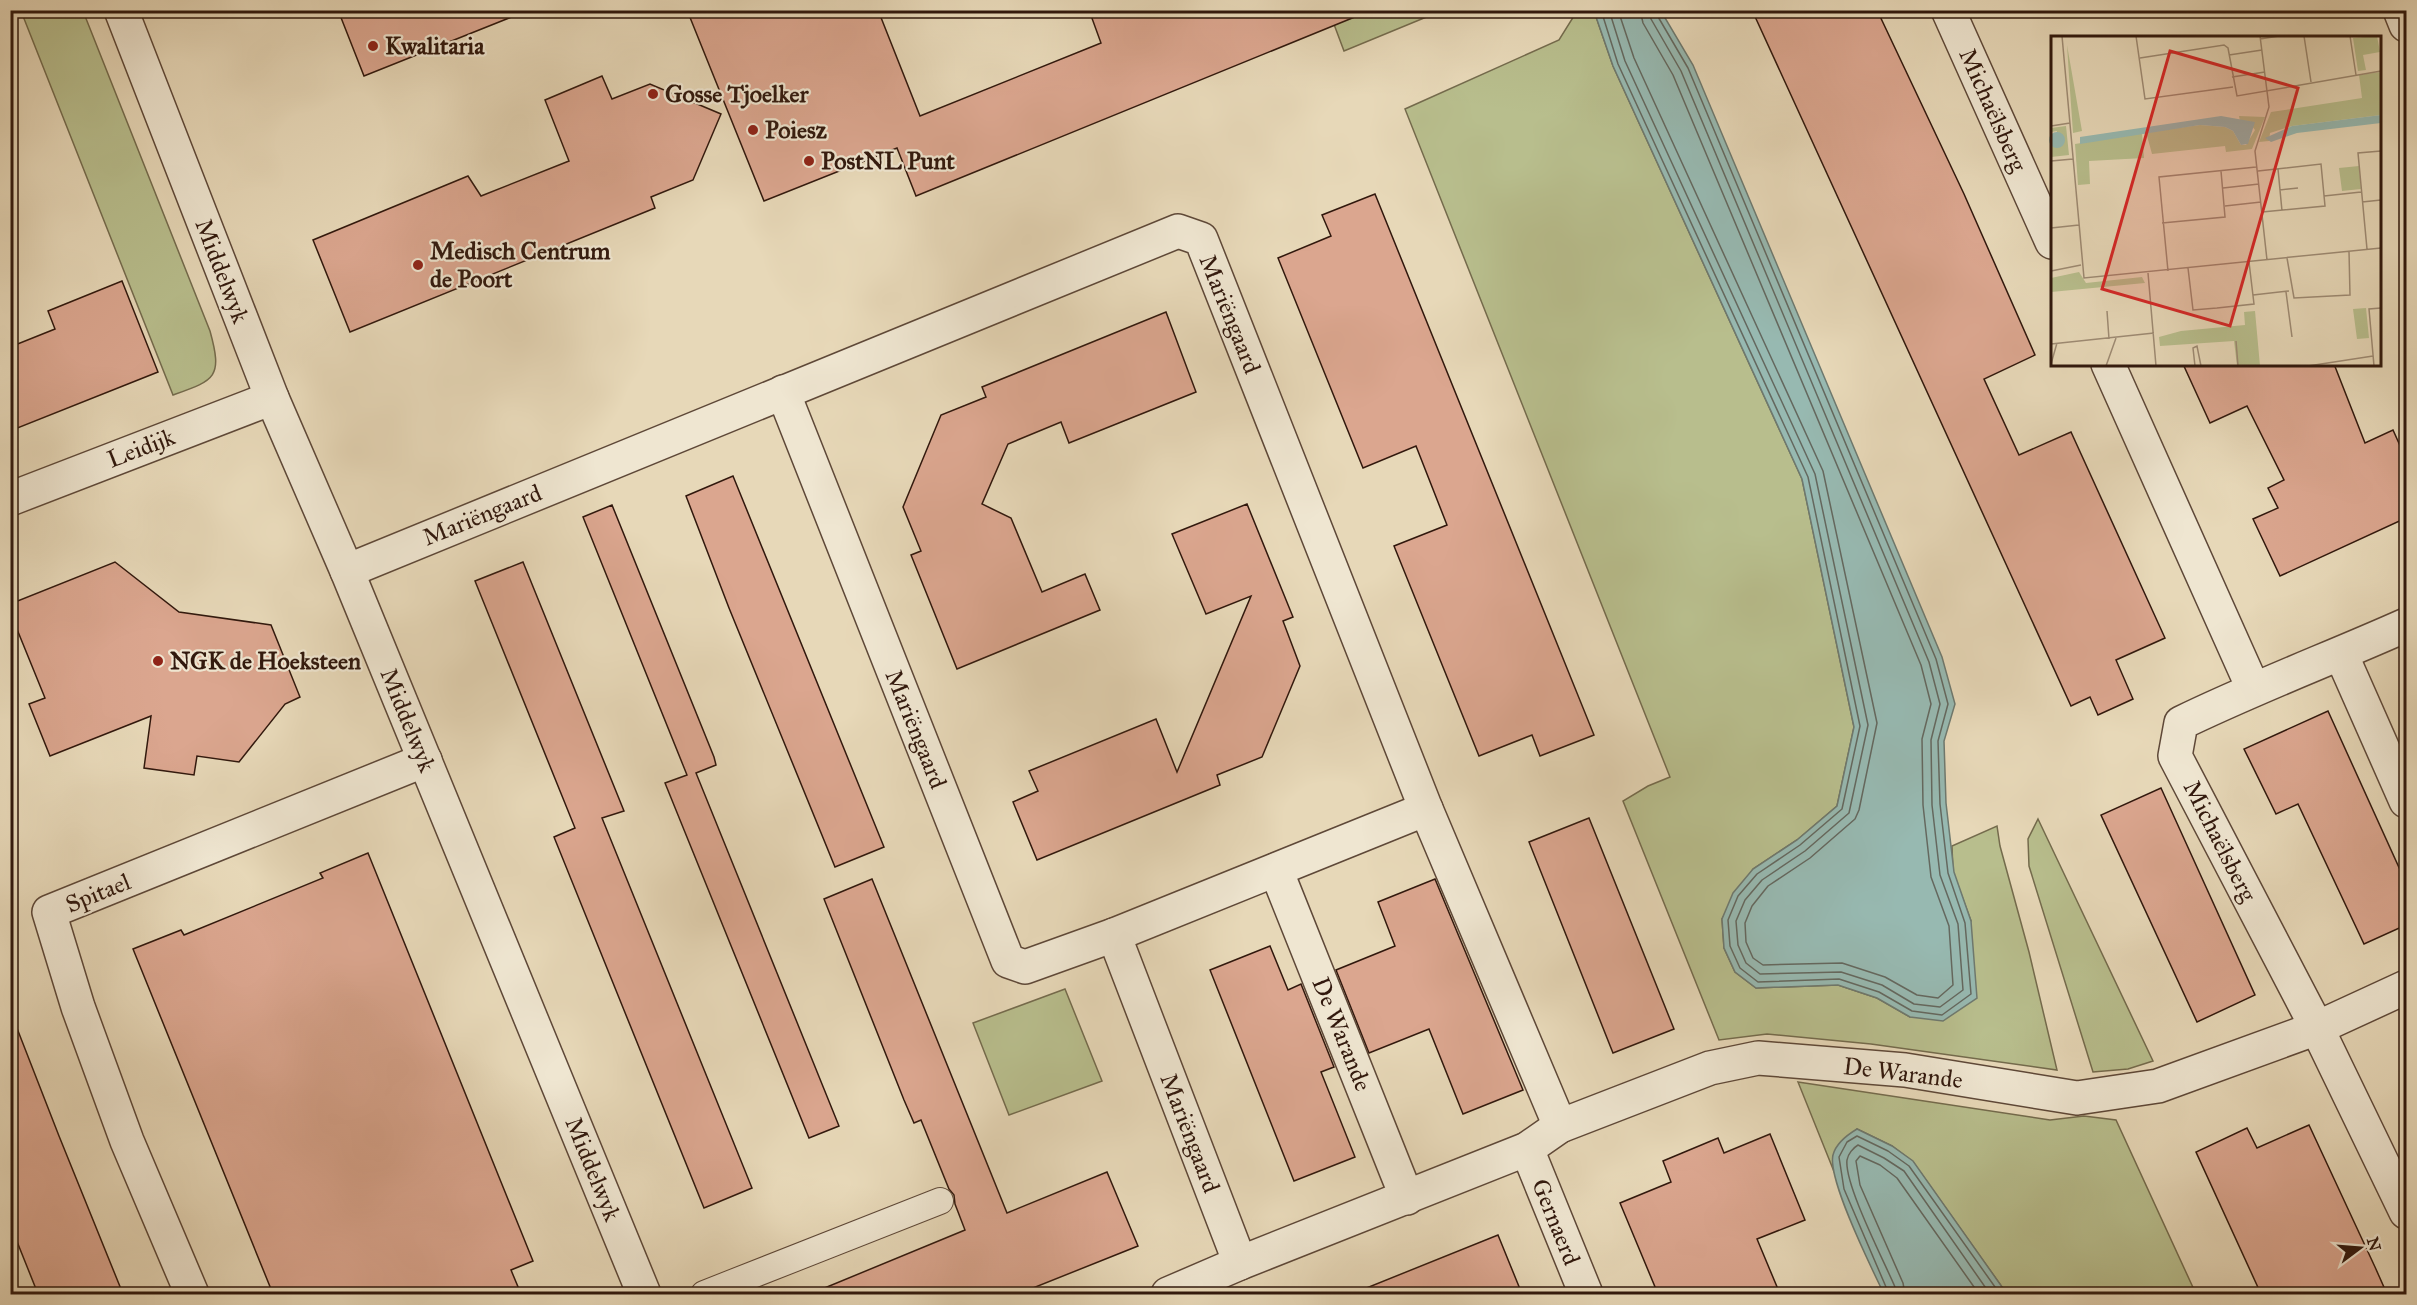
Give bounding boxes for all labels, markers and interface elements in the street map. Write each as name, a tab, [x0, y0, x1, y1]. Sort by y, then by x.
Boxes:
place label: Kwalitaria	[385, 31, 485, 61]
inset map	[2051, 36, 2381, 366]
marker: Kwalitaria	[366, 39, 380, 53]
street label: Michaëlsberg	[1952, 44, 2034, 177]
place label: Gosse Tjoelker	[665, 79, 810, 109]
marker: Gosse Tjoelker	[646, 87, 660, 101]
place label: Poiesz	[765, 115, 828, 145]
marker: Poiesz	[746, 123, 760, 137]
place label: PostNL Punt	[821, 146, 955, 176]
marker: PostNL Punt	[802, 154, 816, 168]
street label: Middelwyk	[188, 214, 256, 328]
place label: Medisch Centrum de Poort	[430, 236, 611, 294]
street label: Mariëngaard	[1193, 250, 1267, 378]
marker: Medisch Centrum de Poort	[411, 258, 425, 272]
street label: Leidijk	[103, 421, 180, 475]
street label: Mariëngaard	[418, 478, 546, 552]
place label: NGK de Hoeksteen	[170, 646, 361, 676]
marker: NGK de Hoeksteen	[151, 654, 165, 668]
street label: Middelwyk	[374, 664, 443, 777]
street label: Mariëngaard	[879, 665, 953, 793]
street label: Michaëlsberg	[2177, 775, 2264, 907]
street label: Spitael	[61, 866, 135, 920]
street label: De Warande	[1306, 973, 1378, 1095]
street label: De Warande	[1842, 1051, 1964, 1095]
street label: Mariëngaard	[1153, 1069, 1227, 1197]
street label: Middelwyk	[559, 1113, 628, 1226]
street label: Gernaerd	[1525, 1174, 1587, 1270]
north arrow	[2330, 1218, 2390, 1278]
text: N	[2363, 1235, 2385, 1254]

